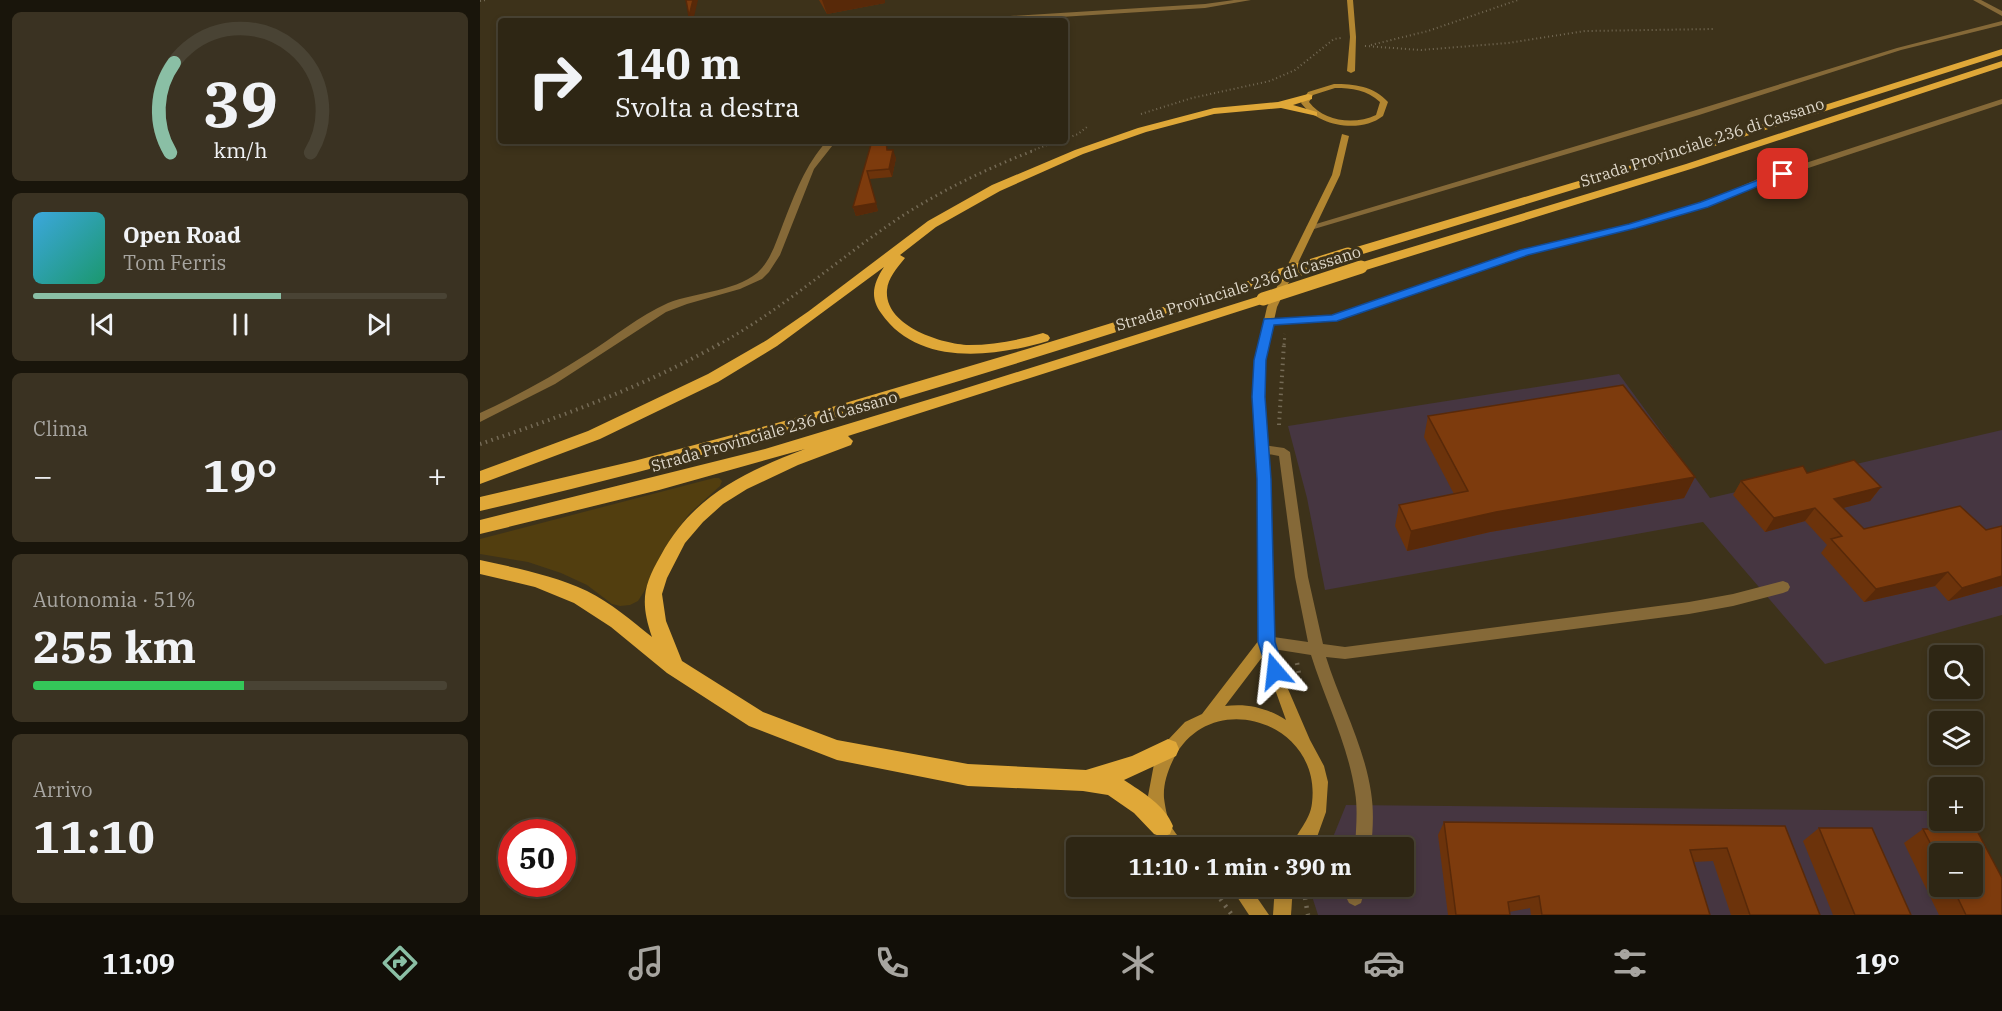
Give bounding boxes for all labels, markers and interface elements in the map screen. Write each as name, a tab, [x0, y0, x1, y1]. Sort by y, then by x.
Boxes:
text: 140 m	[615, 36, 741, 91]
icon: right	[516, 42, 594, 120]
text: 39	[203, 63, 277, 144]
text: Svolta a destra	[615, 89, 800, 124]
street label: Strada Provinciale 236 di Cassano	[1578, 93, 1826, 191]
text: km/h	[213, 137, 267, 165]
pin	[1757, 148, 1808, 199]
icon: arrive	[1766, 157, 1799, 190]
text: Open Road	[123, 220, 241, 249]
street label: Strada Provinciale 236 di Cassano	[1113, 241, 1363, 335]
text: Tom Ferris	[123, 249, 226, 276]
icon: previous	[86, 308, 119, 341]
icon: pause	[224, 308, 257, 341]
icon: next	[362, 308, 395, 341]
street label: Strada Provinciale 236 di Cassano	[649, 386, 899, 476]
text: Clima	[33, 415, 88, 442]
text: 19°	[202, 446, 278, 504]
text: −	[33, 454, 53, 497]
text: +	[427, 454, 447, 497]
text: Autonomia · 51%	[33, 586, 195, 613]
text: 255 km	[33, 617, 196, 675]
position arrow	[1243, 639, 1307, 703]
map controls	[1929, 645, 1983, 897]
button: search	[1929, 645, 1983, 699]
button: layers	[1929, 711, 1983, 765]
text: Arrivo	[33, 776, 93, 803]
button: +	[1929, 777, 1983, 831]
text: 11:10	[33, 807, 155, 865]
speed limit sign: 50	[498, 819, 576, 897]
button: −	[1929, 843, 1983, 897]
text: 11:10 · 1 min · 390 m	[1128, 852, 1352, 881]
icon: directions	[379, 942, 421, 984]
icon: music	[625, 942, 667, 984]
icon: phone	[871, 942, 913, 984]
icon: climate	[1117, 942, 1159, 984]
icon: car	[1363, 942, 1405, 984]
icon: filters	[1609, 942, 1651, 984]
text: 11:09	[102, 946, 175, 981]
text: 19°	[1855, 946, 1900, 981]

